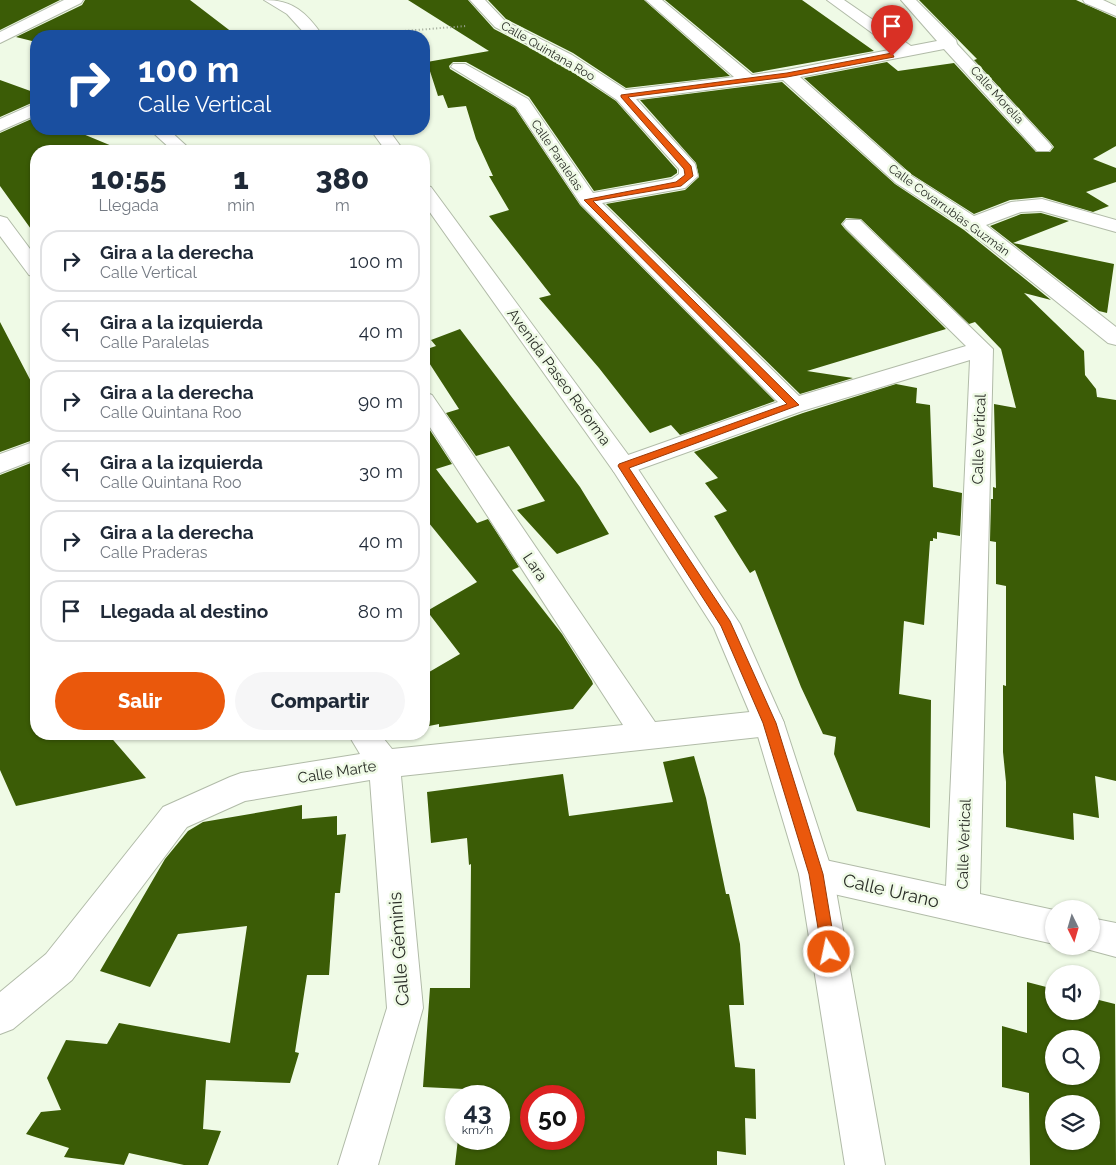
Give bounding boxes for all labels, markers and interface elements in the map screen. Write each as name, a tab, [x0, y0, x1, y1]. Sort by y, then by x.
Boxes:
pin	[871, 5, 913, 56]
icon: arrive	[878, 12, 906, 40]
street label: Calle Quintana Roo	[499, 18, 597, 84]
text: 100 m	[138, 49, 239, 90]
icon: right	[55, 50, 120, 115]
street label: Calle Morelia	[968, 63, 1026, 127]
text: Calle Vertical	[138, 91, 271, 117]
street label: Calle Paralelas	[528, 117, 586, 193]
text: 10:55	[91, 161, 166, 196]
text: 1	[233, 161, 249, 196]
text: 380	[316, 161, 369, 196]
street label: Calle Covarrubias Guzmán	[886, 161, 1012, 259]
text: Llegada	[98, 196, 159, 215]
text: min	[227, 196, 255, 215]
text: m	[335, 196, 350, 215]
text: Gira a la derecha	[100, 241, 254, 263]
icon: right	[57, 247, 85, 275]
text: 100 m	[349, 250, 403, 272]
text: Calle Vertical	[100, 263, 197, 282]
street label: Avenida Paseo Reforma	[503, 305, 615, 449]
text: Gira a la izquierda	[100, 311, 263, 333]
icon: left	[57, 317, 85, 345]
text: 40 m	[359, 320, 403, 342]
text: Calle Paralelas	[100, 333, 209, 352]
text: Gira a la derecha	[100, 381, 254, 403]
icon: right	[57, 387, 85, 415]
text: 90 m	[358, 390, 403, 412]
street label: Calle Vertical	[968, 392, 990, 485]
text: Calle Quintana Roo	[100, 403, 242, 422]
text: Gira a la izquierda	[100, 451, 263, 473]
icon: left	[57, 457, 85, 485]
text: 30 m	[359, 460, 403, 482]
text: Calle Quintana Roo	[100, 473, 242, 492]
text: Gira a la derecha	[100, 521, 254, 543]
icon: right	[57, 527, 85, 555]
text: 40 m	[359, 530, 403, 552]
text: Calle Praderas	[100, 543, 208, 562]
street label: Lara	[519, 549, 551, 585]
icon: arrive	[57, 597, 85, 625]
text: Llegada al destino	[100, 600, 268, 622]
text: 80 m	[358, 600, 403, 622]
button: Salir	[55, 672, 225, 730]
button: Compartir	[235, 672, 405, 730]
street label: Calle Marte	[296, 757, 378, 787]
street label: Calle Vertical	[953, 797, 975, 890]
street label: Calle Urano	[841, 869, 941, 912]
street label: Calle Géminis	[384, 891, 413, 1007]
north arrow	[1045, 900, 1100, 955]
map controls	[1045, 900, 1100, 1150]
position arrow	[802, 925, 854, 977]
button: sound	[1045, 965, 1100, 1020]
button: search	[1045, 1030, 1100, 1085]
speed limit sign: 50	[520, 1085, 585, 1150]
button: layers	[1045, 1095, 1100, 1150]
text: 43	[463, 1096, 492, 1126]
text: km/h	[462, 1123, 493, 1137]

